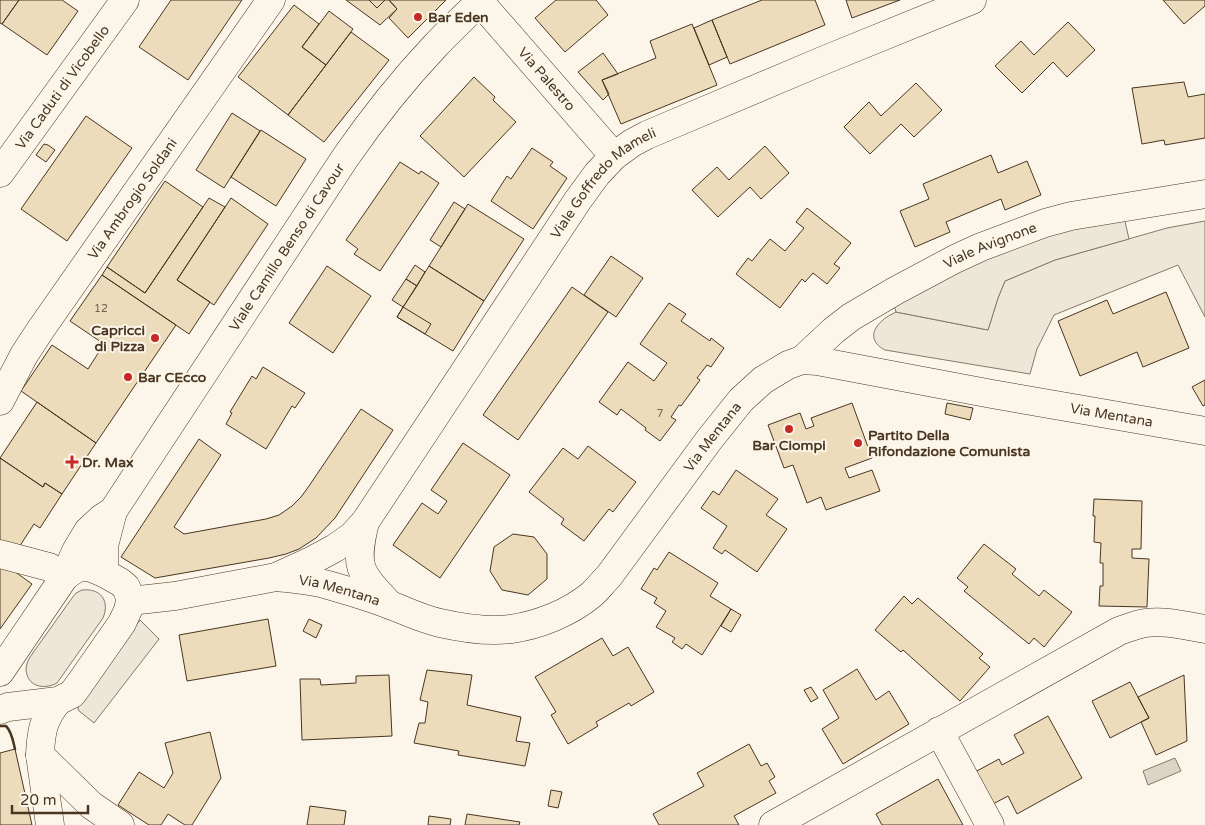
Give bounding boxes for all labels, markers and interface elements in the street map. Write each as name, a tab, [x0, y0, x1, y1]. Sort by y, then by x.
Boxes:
place label: Bar Eden	[428, 9, 489, 26]
marker: Bar Eden	[412, 11, 424, 23]
street label: Via Caduti di Vicobello	[12, 22, 113, 153]
street label: Via Palestro	[514, 44, 579, 115]
street label: Viale Goffredo Mameli	[547, 124, 658, 242]
street label: Via Ambrogio Soldani	[84, 135, 181, 263]
street label: Viale Camillo Benso di Cavour	[226, 160, 349, 334]
street label: Viale Avignone	[941, 219, 1039, 273]
house number: 12	[94, 302, 108, 315]
place label: Capricci di Pizza	[91, 322, 145, 355]
marker: Capricci di Pizza	[149, 332, 161, 344]
place label: Bar CEcco	[138, 369, 207, 386]
marker: Bar CEcco	[122, 371, 134, 383]
street label: Via Mentana	[680, 399, 745, 475]
street label: Via Mentana	[1069, 400, 1154, 431]
house number: 7	[657, 407, 664, 420]
marker: Bar Ciompi	[783, 423, 795, 435]
place label: Partito Della Rifondazione Comunista	[868, 427, 1031, 460]
place label: Bar Ciompi	[752, 437, 826, 454]
marker: Partito Della Rifondazione Comunista	[852, 437, 864, 449]
place label: Dr. Max	[82, 454, 134, 471]
marker: Dr. Max	[66, 456, 78, 468]
street label: Via Mentana	[298, 572, 382, 610]
scale bar	[12, 782, 89, 814]
text: 20 m	[20, 791, 57, 809]

